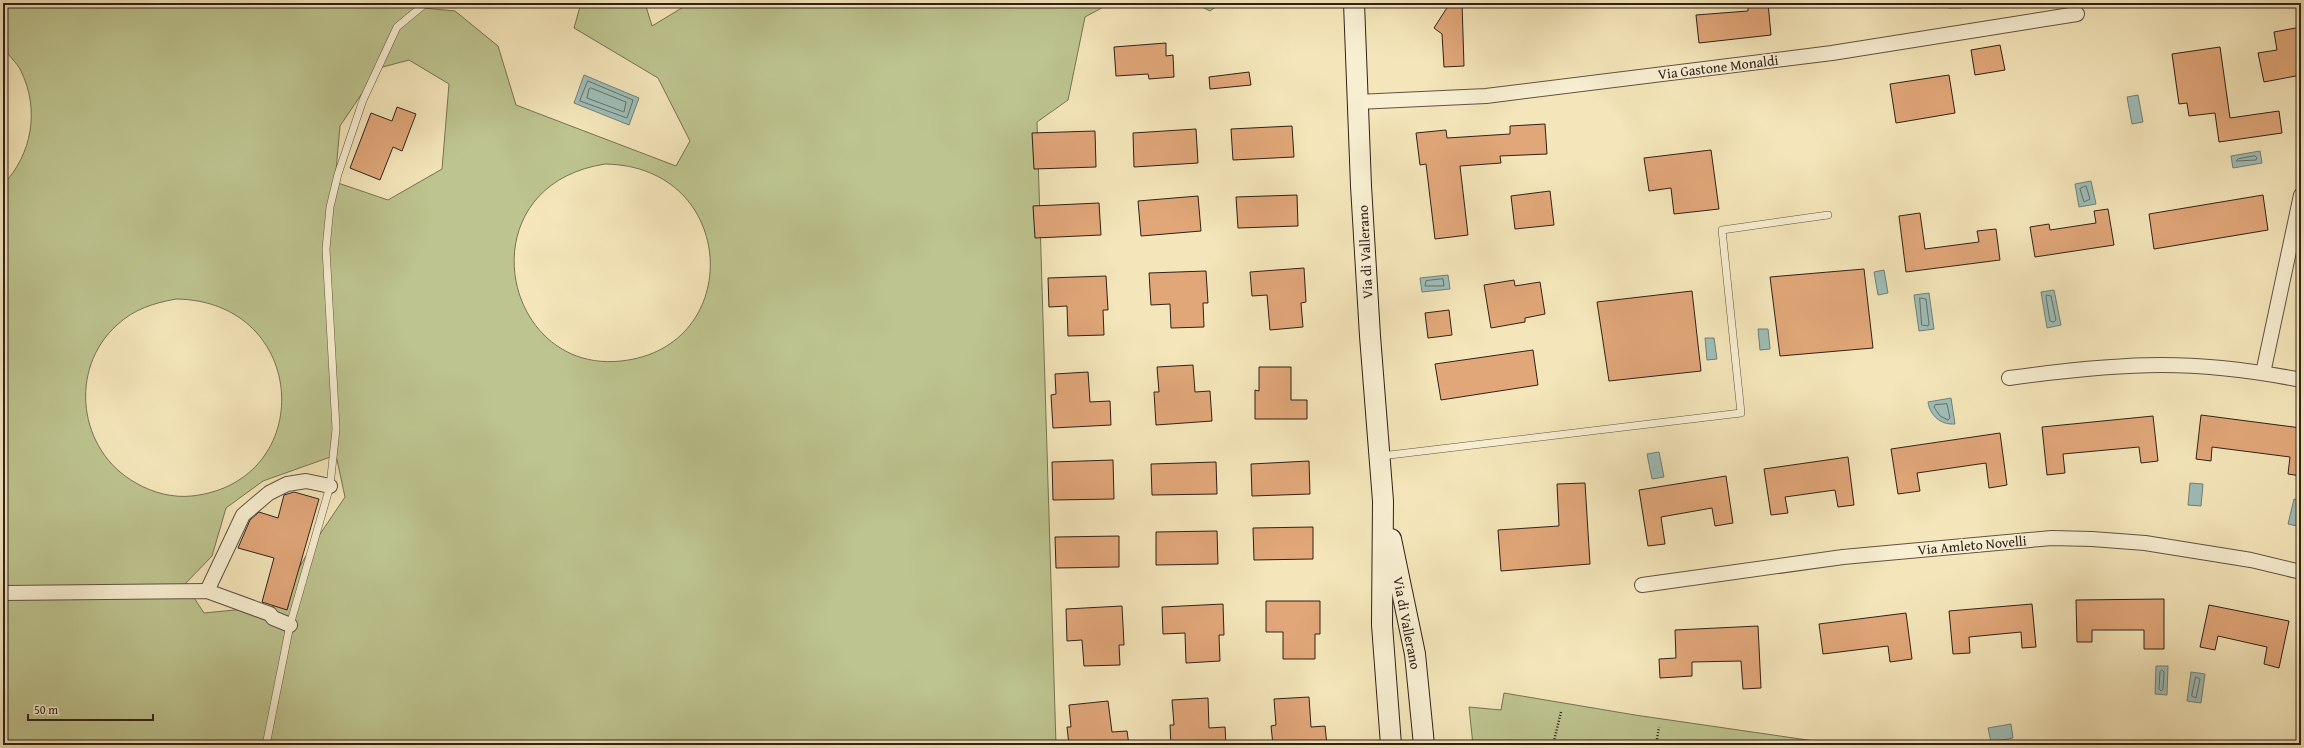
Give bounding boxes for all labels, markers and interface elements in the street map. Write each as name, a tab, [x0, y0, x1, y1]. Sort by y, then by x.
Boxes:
street label: Via Gastone Monaldi	[1657, 50, 1779, 84]
street label: Via di Vallerano	[1353, 205, 1377, 299]
street label: Via Amleto Novelli	[1917, 530, 2027, 560]
street label: Via di Vallerano	[1388, 575, 1426, 671]
scale bar	[28, 696, 153, 722]
text: 50 m	[34, 701, 58, 718]

